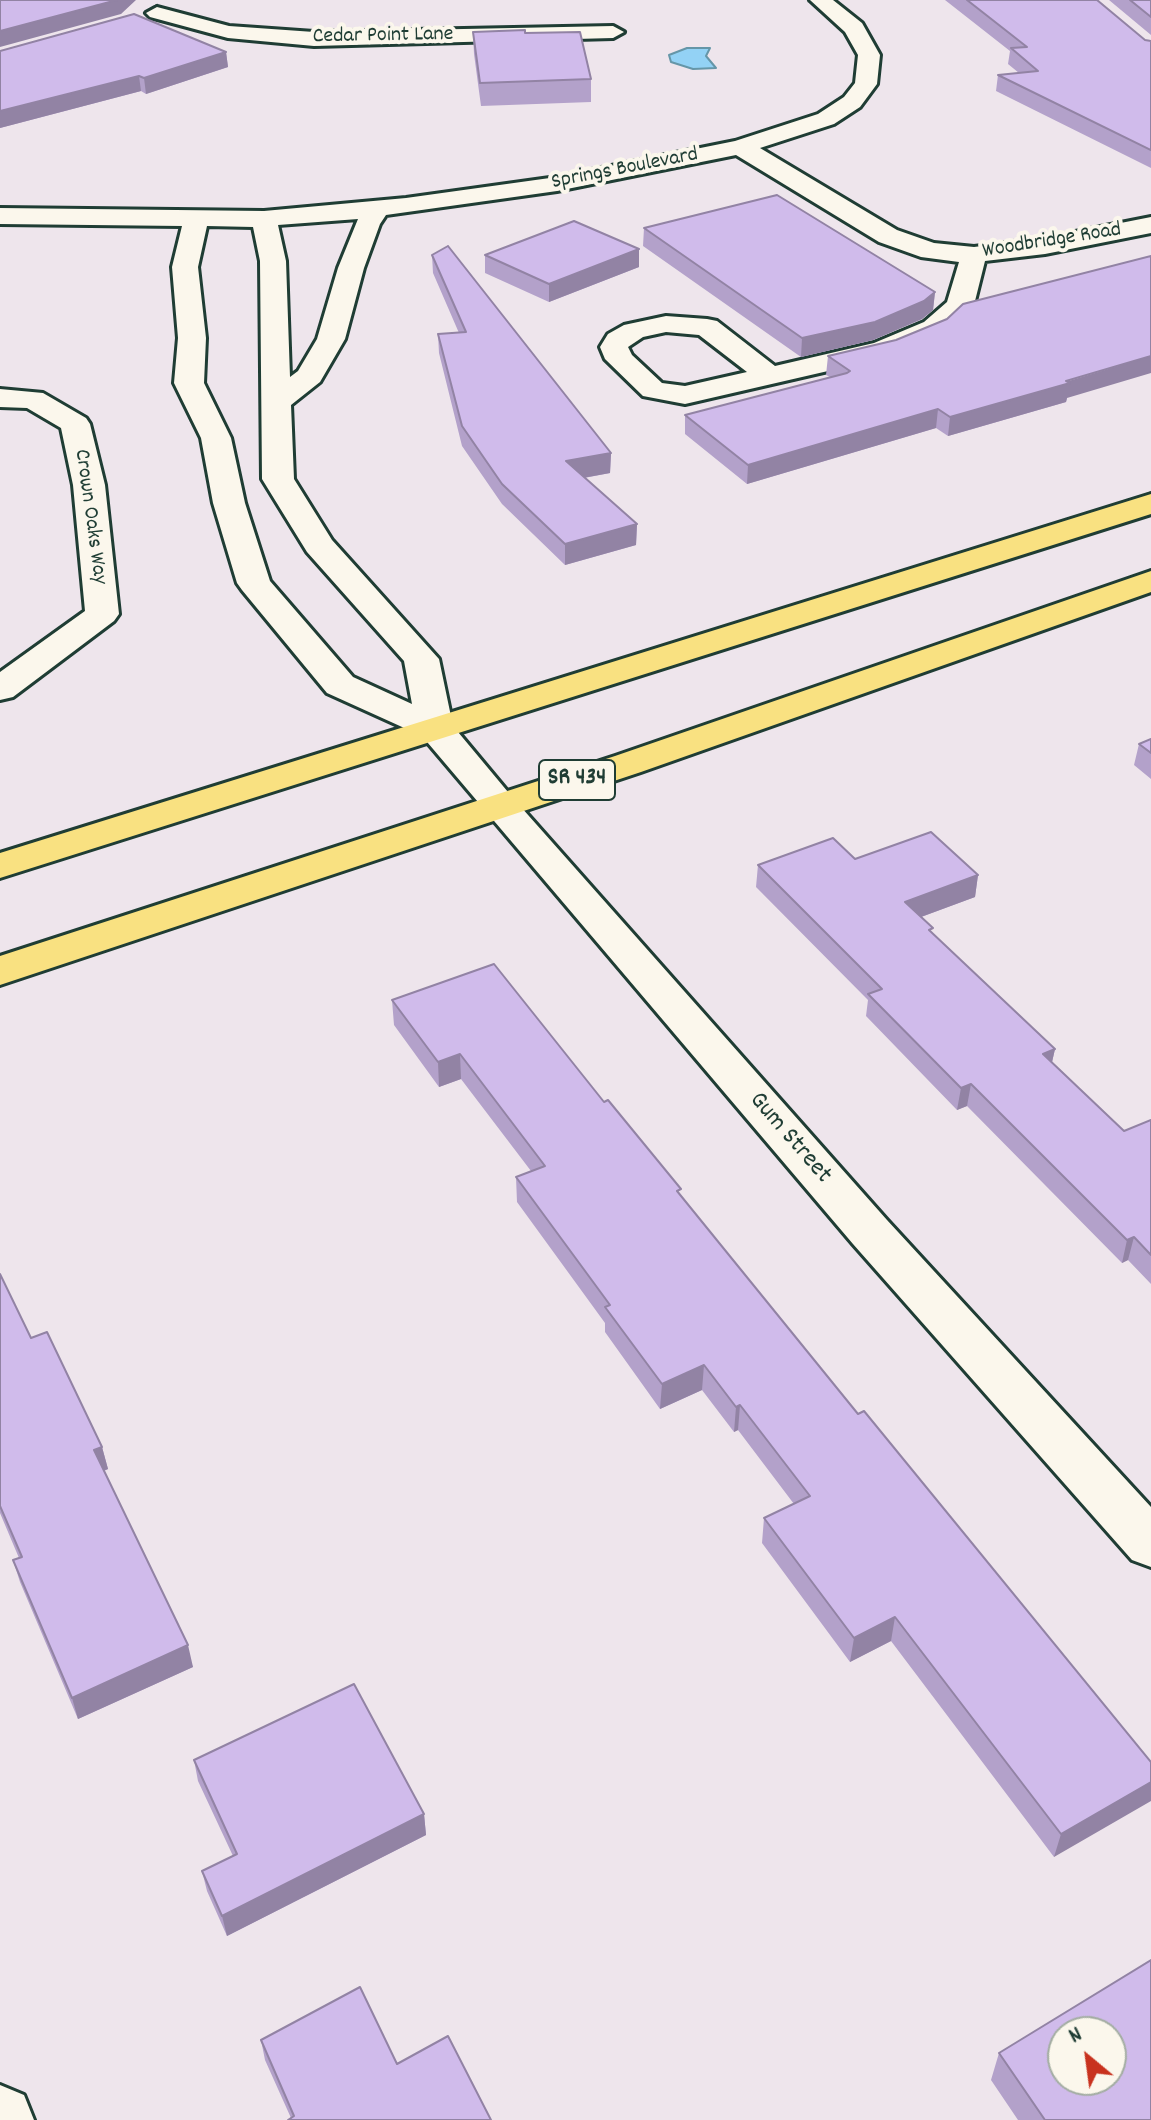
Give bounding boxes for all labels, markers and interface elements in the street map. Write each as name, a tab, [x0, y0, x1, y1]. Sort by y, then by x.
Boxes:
street label: Cedar Point Lane	[312, 23, 454, 51]
street label: Springs Boulevard	[549, 143, 701, 197]
street label: Woodbridge Road	[981, 218, 1123, 266]
street label: Crown Oaks Way	[66, 448, 112, 586]
road number: SR 434	[539, 760, 615, 800]
street label: Gum Street	[741, 1087, 837, 1191]
north arrow	[1047, 2016, 1127, 2096]
text: N	[1064, 2020, 1088, 2053]

